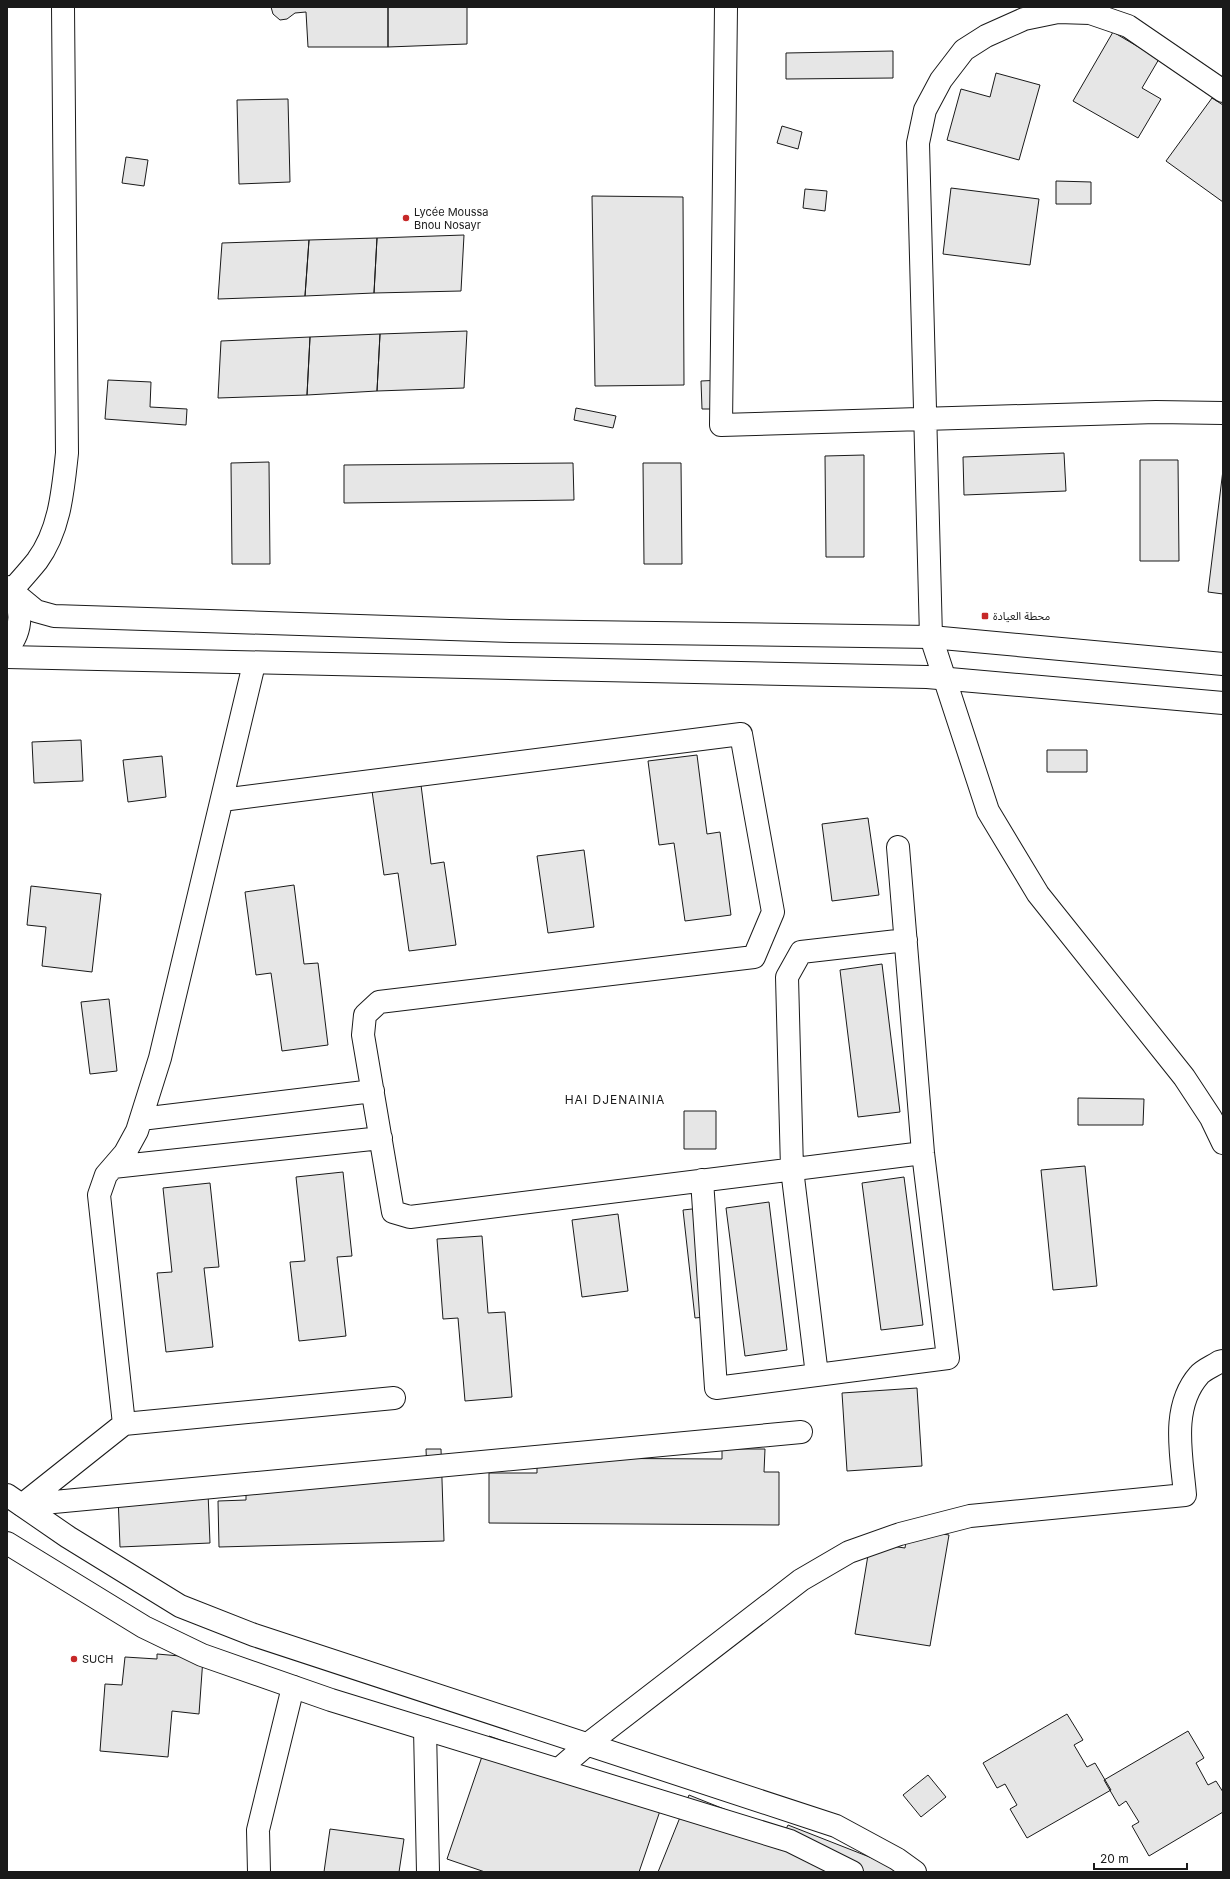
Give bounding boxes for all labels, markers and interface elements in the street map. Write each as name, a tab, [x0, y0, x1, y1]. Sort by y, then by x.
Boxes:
place label: Lycée Moussa Bnou Nosayr	[414, 205, 488, 232]
marker: Lycée Moussa Bnou Nosayr	[401, 213, 411, 223]
place label: محطة العيادة	[993, 609, 1050, 623]
marker: محطة العيادة	[980, 611, 990, 621]
district label: HAI DJENAINIA	[565, 1092, 665, 1107]
place label: SUCH	[82, 1652, 113, 1666]
marker: SUCH	[69, 1654, 79, 1664]
scale bar	[1094, 1845, 1187, 1871]
text: 20 m	[1100, 1851, 1129, 1866]

